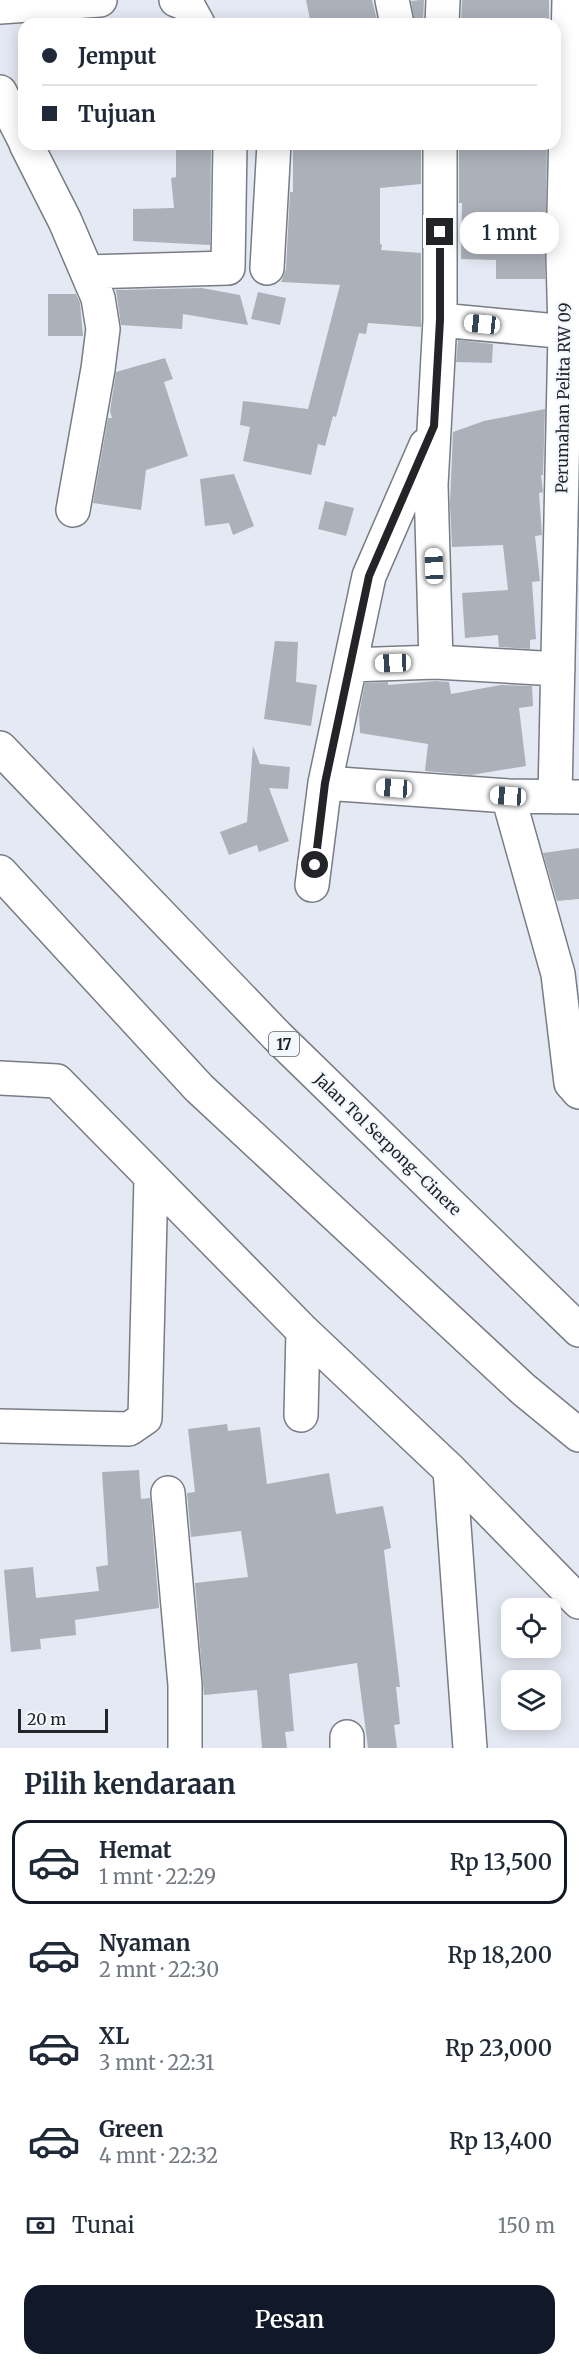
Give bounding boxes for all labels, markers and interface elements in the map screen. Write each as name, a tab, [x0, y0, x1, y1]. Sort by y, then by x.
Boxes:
text: Jemput	[78, 42, 156, 70]
text: Tujuan	[78, 100, 156, 128]
callout: 1 mnt	[461, 211, 560, 253]
route end	[426, 218, 453, 245]
text: 1 mnt	[482, 220, 537, 245]
street label: Perumahan Pelita RW 09	[551, 302, 575, 494]
car	[463, 313, 501, 335]
car	[424, 548, 444, 584]
car	[375, 653, 411, 673]
car	[375, 778, 413, 798]
car	[489, 786, 527, 806]
route start	[301, 851, 328, 878]
road number: 17	[269, 1032, 299, 1056]
street label: Jalan Tol Serpong–Cinere	[310, 1068, 466, 1219]
map controls	[501, 1598, 561, 1730]
button: locate	[501, 1598, 561, 1658]
button: layers	[501, 1670, 561, 1730]
scale bar	[18, 1706, 108, 1734]
text: 20 m	[27, 1709, 66, 1729]
text: Pilih kendaraan	[24, 1767, 236, 1801]
icon: car	[27, 1835, 81, 1889]
text: Hemat	[99, 1836, 172, 1864]
text: Rp 13,500	[450, 1848, 552, 1876]
text: 1 mnt · 22:29	[99, 1864, 216, 1889]
icon: car	[27, 1928, 81, 1982]
text: Nyaman	[99, 1929, 190, 1957]
text: Rp 18,200	[448, 1941, 552, 1969]
text: 2 mnt · 22:30	[99, 1957, 219, 1982]
icon: car	[27, 2021, 81, 2075]
text: XL	[99, 2022, 129, 2050]
text: Rp 23,000	[445, 2034, 552, 2062]
text: 3 mnt · 22:31	[99, 2050, 214, 2075]
icon: car	[27, 2114, 81, 2168]
text: Green	[99, 2115, 163, 2143]
text: Rp 13,400	[449, 2127, 552, 2155]
text: 4 mnt · 22:32	[99, 2143, 218, 2168]
icon: cash	[24, 2209, 57, 2242]
text: Tunai	[72, 2211, 135, 2239]
text: 150 m	[498, 2213, 555, 2238]
button: Pesan	[24, 2285, 555, 2354]

